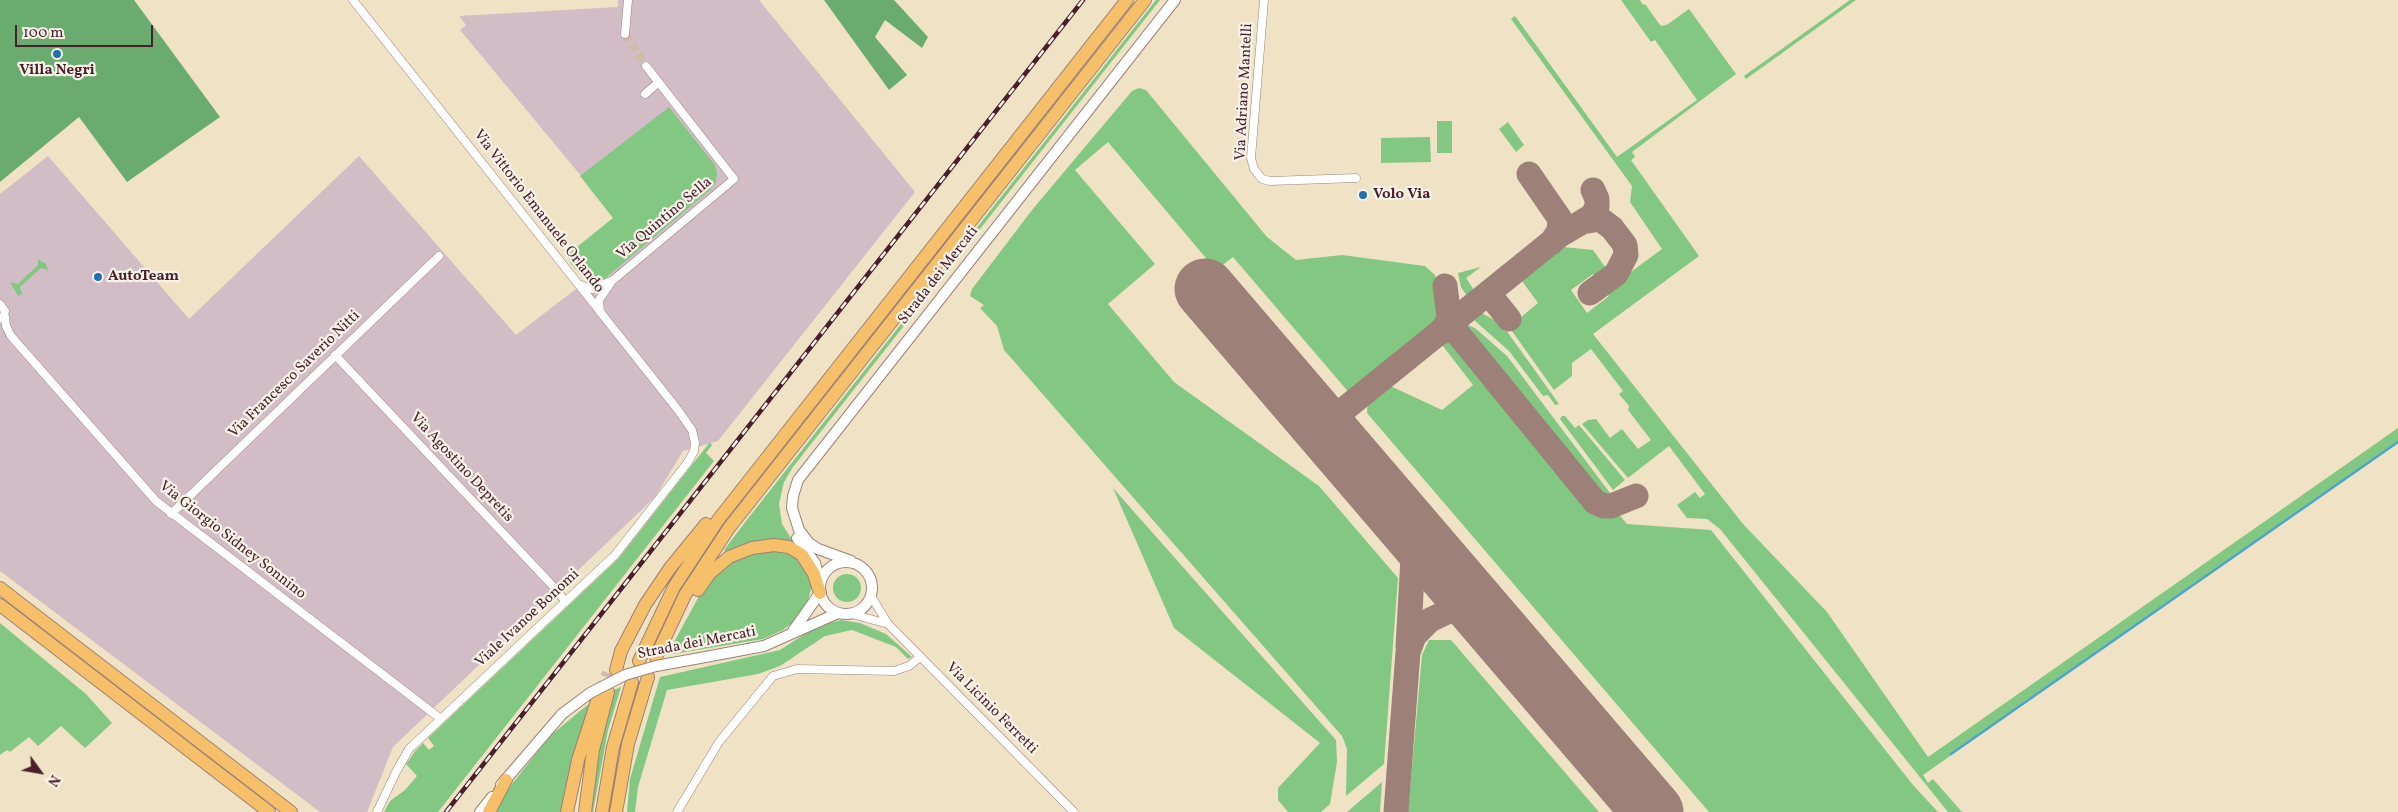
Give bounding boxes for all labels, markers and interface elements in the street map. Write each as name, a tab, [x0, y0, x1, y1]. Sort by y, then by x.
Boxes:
scale bar	[18, 15, 155, 47]
text: 100 m	[23, 23, 63, 44]
street label: Via Adriano Mantelli	[1232, 23, 1258, 161]
marker: Villa Negri	[51, 48, 63, 60]
place label: Villa Negri	[19, 62, 95, 80]
street label: Via Vittorio Emanuele Orlando	[469, 127, 607, 297]
street label: Via Quintino Sella	[614, 174, 716, 264]
place label: Volo Via	[1373, 186, 1430, 204]
marker: Volo Via	[1357, 189, 1369, 201]
street label: Strada dei Mercati	[895, 223, 983, 329]
place label: AutoTeam	[108, 268, 179, 286]
marker: AutoTeam	[92, 271, 104, 283]
street label: Via Francesco Saverio Nitti	[226, 308, 364, 442]
street label: Via Agostino Depretis	[406, 410, 516, 526]
street label: Via Giorgio Sidney Sonnino	[155, 478, 309, 604]
street label: Viale Ivanoe Bonomi	[472, 566, 584, 672]
street label: Strada dei Mercati	[636, 624, 758, 664]
street label: Via Licinio Ferretti	[941, 659, 1041, 759]
north arrow	[15, 747, 65, 797]
text: N	[42, 771, 64, 790]

